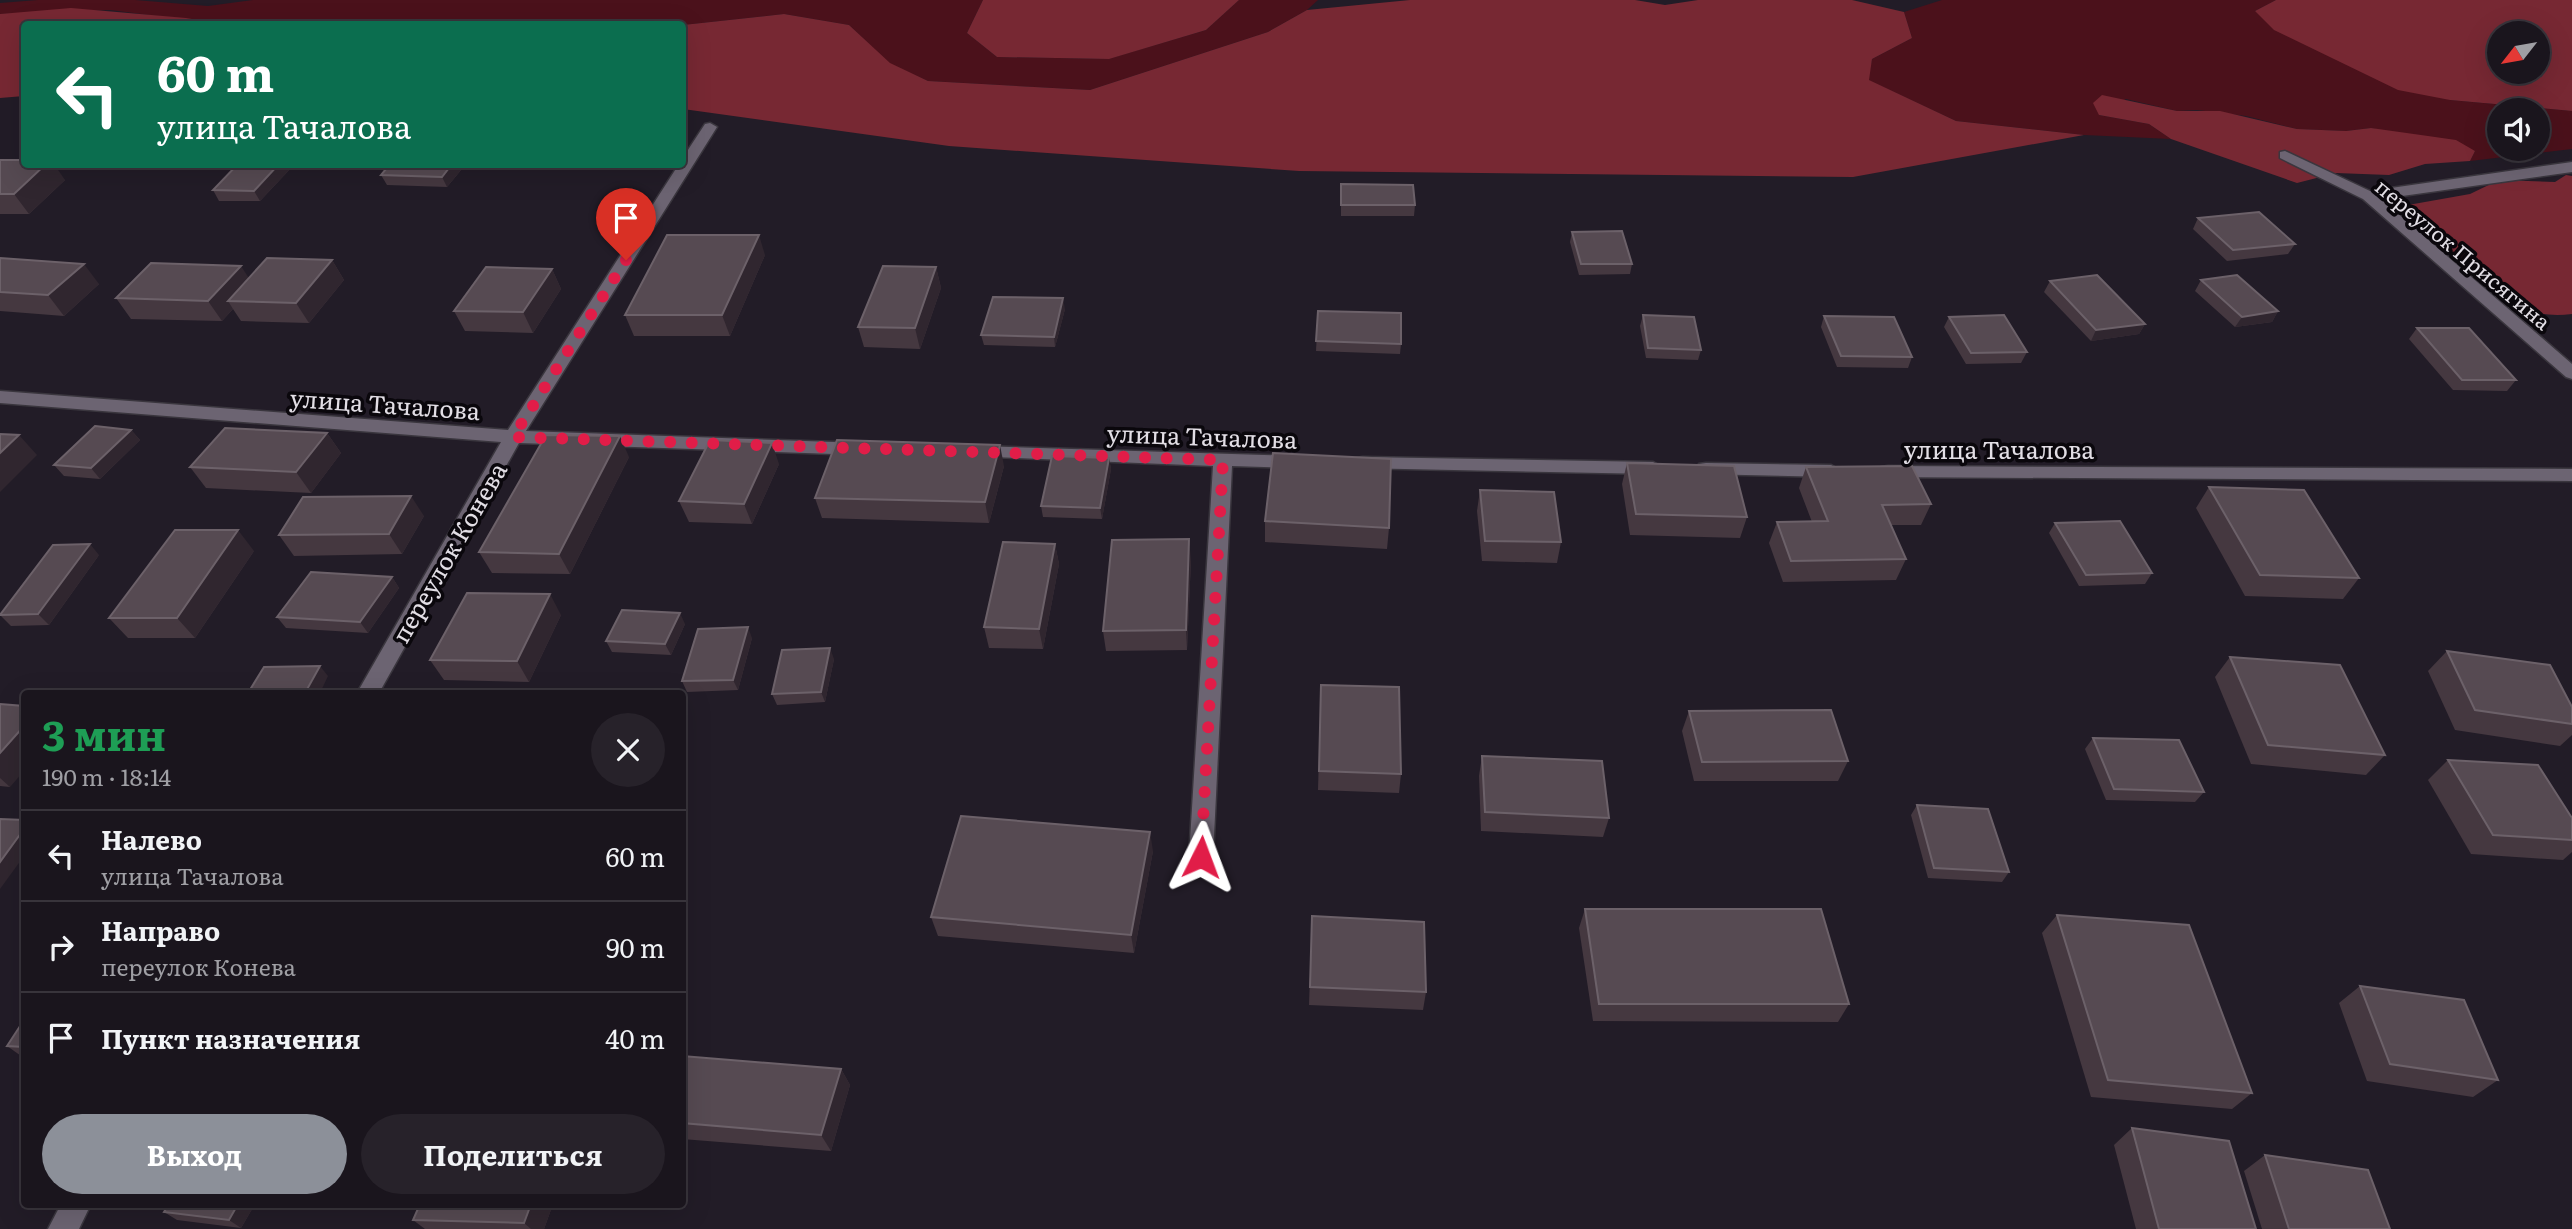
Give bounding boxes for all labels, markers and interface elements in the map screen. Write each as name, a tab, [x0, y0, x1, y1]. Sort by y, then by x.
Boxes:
north arrow	[2487, 21, 2550, 84]
map controls	[2487, 21, 2550, 161]
text: 60 m	[157, 34, 274, 107]
icon: left	[42, 49, 133, 140]
button: sound	[2487, 98, 2550, 161]
text: улица Тачалова	[157, 101, 411, 149]
street label: переулок Присягина	[2369, 170, 2559, 336]
pin	[596, 188, 656, 260]
icon: arrive	[607, 199, 645, 237]
street label: улица Тачалова	[289, 379, 481, 427]
street label: улица Тачалова	[1106, 414, 1298, 456]
street label: улица Тачалова	[1904, 431, 2094, 466]
street label: переулок Конева	[382, 455, 514, 649]
text: 3 мин	[42, 702, 166, 764]
button: close	[591, 713, 665, 787]
text: 190 m · 18:14	[42, 759, 171, 793]
text: Налево	[101, 819, 202, 858]
position arrow	[1164, 820, 1238, 894]
text: 60 m	[606, 836, 665, 875]
icon: left	[42, 837, 80, 875]
text: улица Тачалова	[101, 858, 284, 892]
text: Направо	[101, 910, 220, 949]
text: 90 m	[606, 927, 665, 966]
icon: right	[42, 928, 80, 966]
text: переулок Конева	[101, 949, 296, 983]
text: Пункт назначения	[101, 1018, 360, 1057]
text: 40 m	[605, 1018, 665, 1057]
icon: arrive	[42, 1019, 80, 1057]
button: Выход	[42, 1114, 347, 1194]
button: Поделиться	[361, 1114, 665, 1194]

